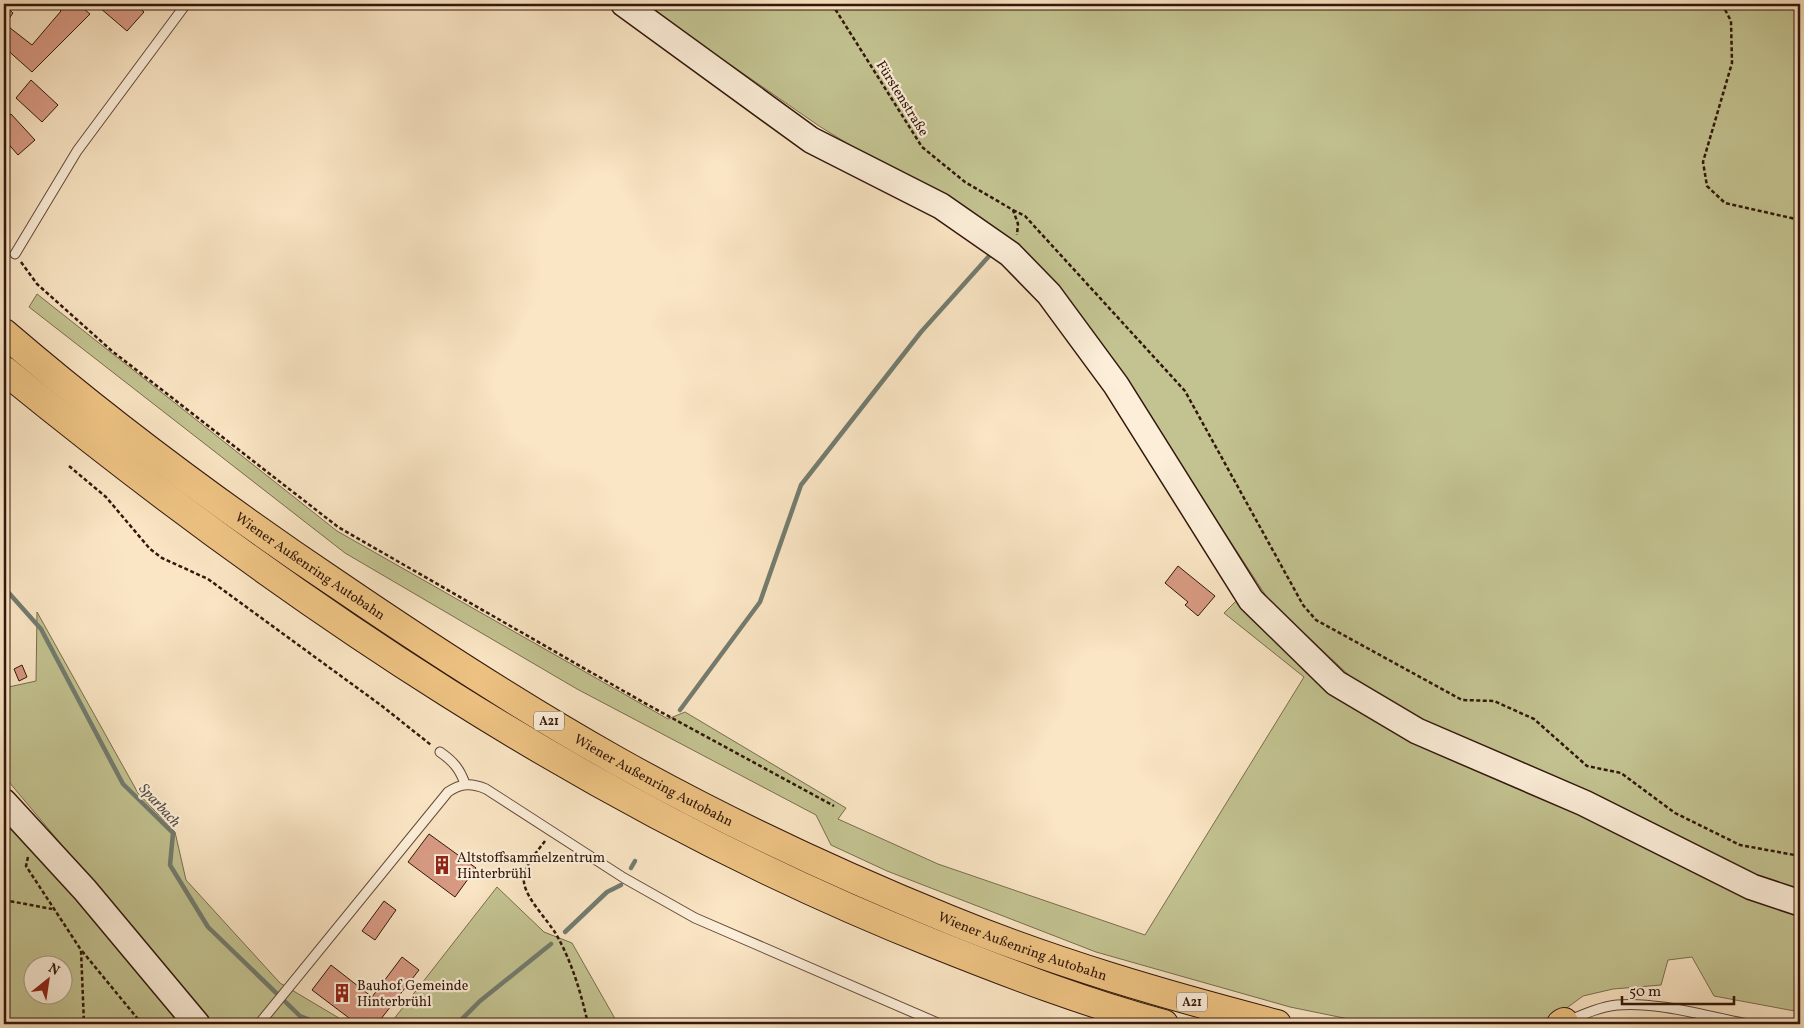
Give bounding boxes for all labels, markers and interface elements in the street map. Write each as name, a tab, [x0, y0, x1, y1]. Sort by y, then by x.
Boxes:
street label: Fürstenstraße	[871, 57, 933, 141]
street label: Wiener Außenring Autobahn	[231, 509, 389, 625]
road number: A21	[534, 711, 564, 730]
street label: Wiener Außenring Autobahn	[570, 730, 736, 832]
water label: Sparbach	[133, 779, 185, 833]
place label: Altstoffsammelzentrum Hinterbrühl	[457, 849, 605, 884]
building icon: Altstoffsammelzentrum Hinterbrühl	[431, 854, 453, 876]
street label: Wiener Außenring Autobahn	[935, 908, 1109, 986]
north arrow	[22, 956, 72, 1006]
text: N	[45, 959, 63, 981]
scale bar	[1622, 973, 1734, 1005]
place label: Bauhof Gemeinde Hinterbrühl	[357, 977, 469, 1012]
building icon: Bauhof Gemeinde Hinterbrühl	[331, 982, 353, 1004]
text: 50 m	[1629, 982, 1661, 1003]
road number: A21	[1177, 992, 1207, 1012]

